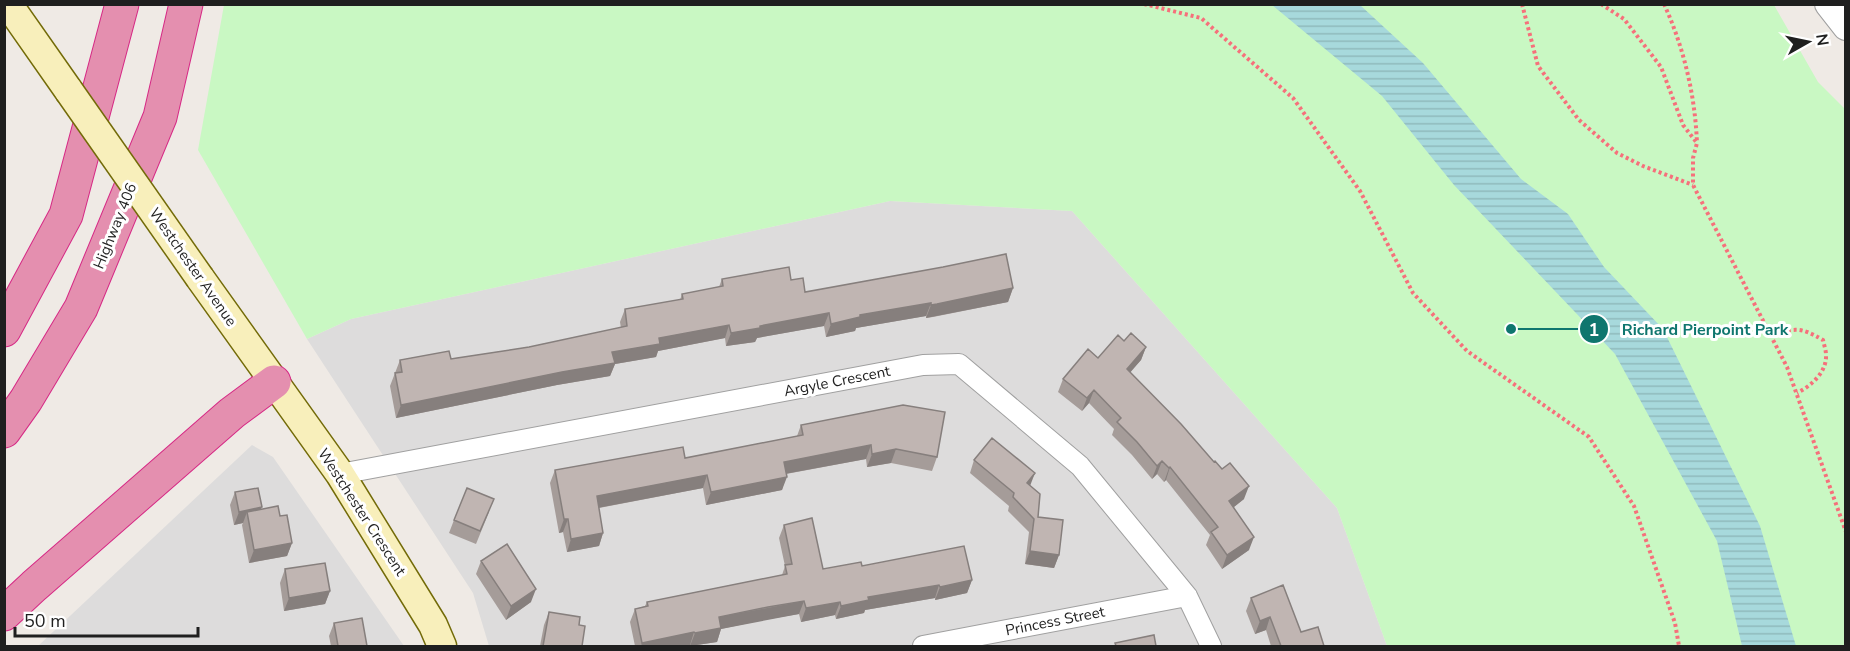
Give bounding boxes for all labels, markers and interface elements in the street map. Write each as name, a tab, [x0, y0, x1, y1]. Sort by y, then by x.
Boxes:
north arrow	[1778, 12, 1838, 72]
text: N	[1810, 32, 1834, 47]
street label: Highway 406	[89, 180, 141, 272]
street label: Westchester Avenue	[145, 204, 241, 330]
callout: Richard Pierpoint Park	[1579, 312, 1800, 346]
text: 1	[1589, 318, 1599, 342]
text: Richard Pierpoint Park	[1622, 319, 1789, 341]
street label: Argyle Crescent	[782, 361, 893, 401]
street label: Westchester Crescent	[313, 444, 411, 580]
scale bar	[15, 600, 198, 638]
street label: Princess Street	[1004, 601, 1107, 640]
text: 50 m	[24, 609, 66, 633]

